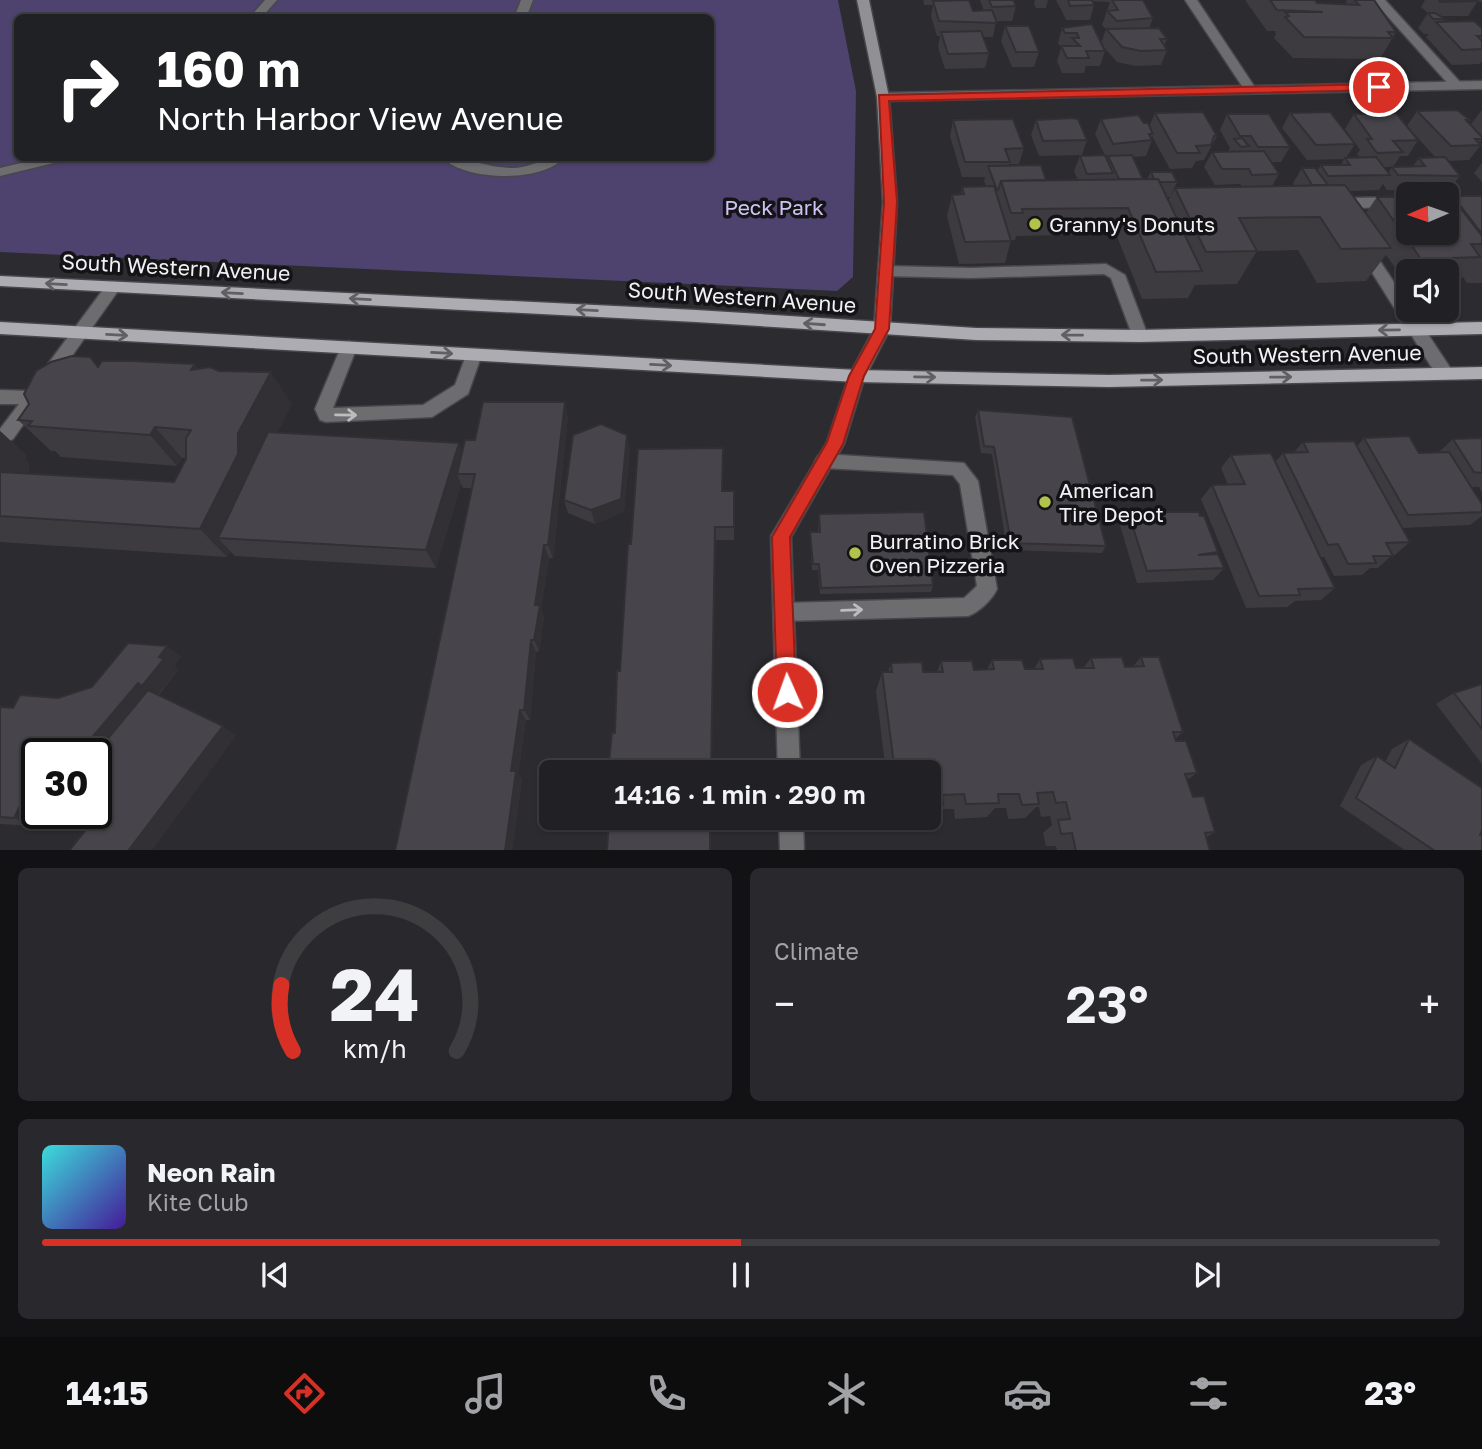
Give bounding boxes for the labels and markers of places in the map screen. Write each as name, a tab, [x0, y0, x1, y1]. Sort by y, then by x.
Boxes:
pin	[1349, 57, 1409, 117]
place label: Granny's Donuts	[1049, 211, 1215, 237]
marker: Granny's Donuts	[1027, 216, 1043, 232]
place label: American Tire Depot	[1059, 477, 1164, 527]
marker: American Tire Depot	[1037, 494, 1053, 510]
place label: Burratino Brick Oven Pizzeria	[869, 528, 1020, 578]
marker: Burratino Brick Oven Pizzeria	[847, 545, 863, 561]

